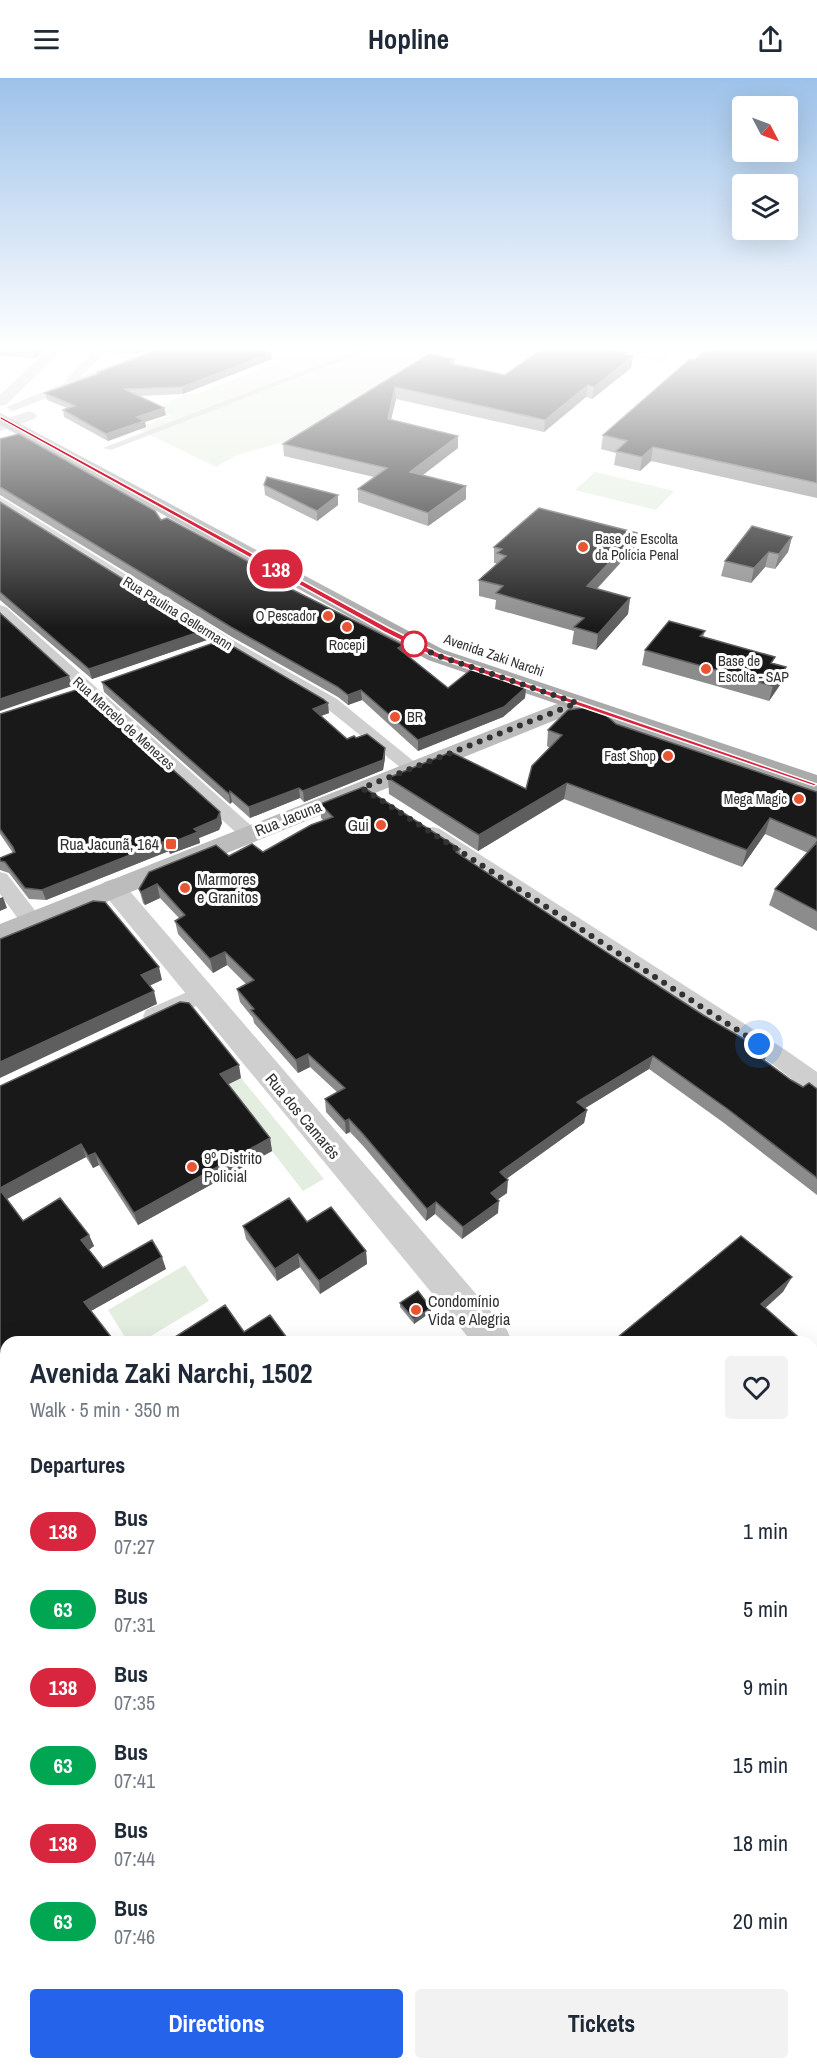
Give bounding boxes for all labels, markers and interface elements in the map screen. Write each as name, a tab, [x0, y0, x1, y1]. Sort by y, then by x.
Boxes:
text: Hopline	[368, 21, 449, 57]
icon: menu	[30, 23, 63, 56]
icon: share	[754, 23, 787, 56]
north arrow	[732, 96, 798, 162]
map controls	[732, 96, 798, 240]
button: layers	[732, 174, 798, 240]
place label: Base de Escolta da Polícia Penal	[595, 530, 679, 564]
marker: Base de Escolta da Polícia Penal	[576, 540, 590, 554]
line badge: 138	[242, 550, 310, 588]
text: 138	[262, 555, 290, 584]
street label: Rua Paulina Gellermann	[120, 572, 236, 654]
place label: O Pescador	[255, 607, 316, 625]
marker: O Pescador	[321, 609, 335, 623]
marker: Rocepi	[340, 620, 354, 634]
street label: Avenida Zaki Narchi	[441, 629, 546, 681]
unlabelled marker	[401, 631, 427, 657]
place label: Rocepi	[329, 636, 365, 654]
place label: Base de Escolta - SAP	[718, 652, 789, 686]
marker: Base de Escolta - SAP	[699, 662, 713, 676]
street label: Rua Marcelo de Menezes	[69, 673, 179, 774]
place label: BR	[407, 708, 423, 726]
marker: BR	[388, 710, 402, 724]
place label: Fast Shop	[604, 747, 656, 765]
marker: Fast Shop	[661, 749, 675, 763]
place label: Mega Magic	[724, 790, 787, 808]
marker: Mega Magic	[792, 792, 806, 806]
street label: Rua Jacuna	[251, 794, 325, 841]
place label: Gui	[348, 814, 369, 836]
marker: Gui	[374, 818, 388, 832]
place label: Rua Jacunã, 164	[60, 833, 159, 855]
marker: Rua Jacunã, 164	[164, 837, 178, 851]
place label: Marmores e Granitos	[197, 868, 258, 908]
marker: Marmores e Granitos	[178, 881, 192, 895]
your location	[744, 1029, 774, 1059]
street label: Rua dos Camarés	[261, 1068, 345, 1164]
place label: 9º Distrito Policial	[204, 1147, 262, 1187]
marker: 9º Distrito Policial	[185, 1160, 199, 1174]
place label: Condomínio Vida e Alegria	[428, 1290, 511, 1330]
marker: Condomínio Vida e Alegria	[409, 1303, 423, 1317]
text: Avenida Zaki Narchi, 1502	[30, 1354, 313, 1392]
button: heart	[725, 1356, 788, 1419]
text: Walk · 5 min · 350 m	[30, 1396, 180, 1423]
text: Departures	[30, 1450, 125, 1480]
text: Bus	[114, 1503, 148, 1533]
text: 1 min	[743, 1516, 788, 1546]
text: 138	[49, 1517, 77, 1546]
text: 07:27	[114, 1533, 155, 1560]
text: Bus	[114, 1581, 148, 1611]
text: 5 min	[743, 1594, 788, 1624]
text: 63	[53, 1595, 73, 1624]
text: 07:31	[114, 1611, 155, 1638]
text: Bus	[114, 1659, 148, 1689]
text: 9 min	[743, 1672, 788, 1702]
text: 138	[49, 1673, 77, 1702]
text: 07:35	[114, 1689, 155, 1716]
text: Bus	[114, 1737, 148, 1767]
text: 15 min	[733, 1750, 788, 1780]
text: 63	[53, 1751, 73, 1780]
text: 07:41	[114, 1767, 155, 1794]
text: Bus	[114, 1815, 148, 1845]
text: 18 min	[733, 1828, 788, 1858]
text: 138	[49, 1829, 77, 1858]
text: 07:44	[114, 1845, 155, 1872]
text: Bus	[114, 1893, 148, 1923]
text: 20 min	[733, 1906, 788, 1936]
text: 63	[53, 1907, 73, 1936]
text: 07:46	[114, 1923, 155, 1950]
button: Directions	[30, 1989, 403, 2058]
button: Tickets	[415, 1989, 788, 2058]

